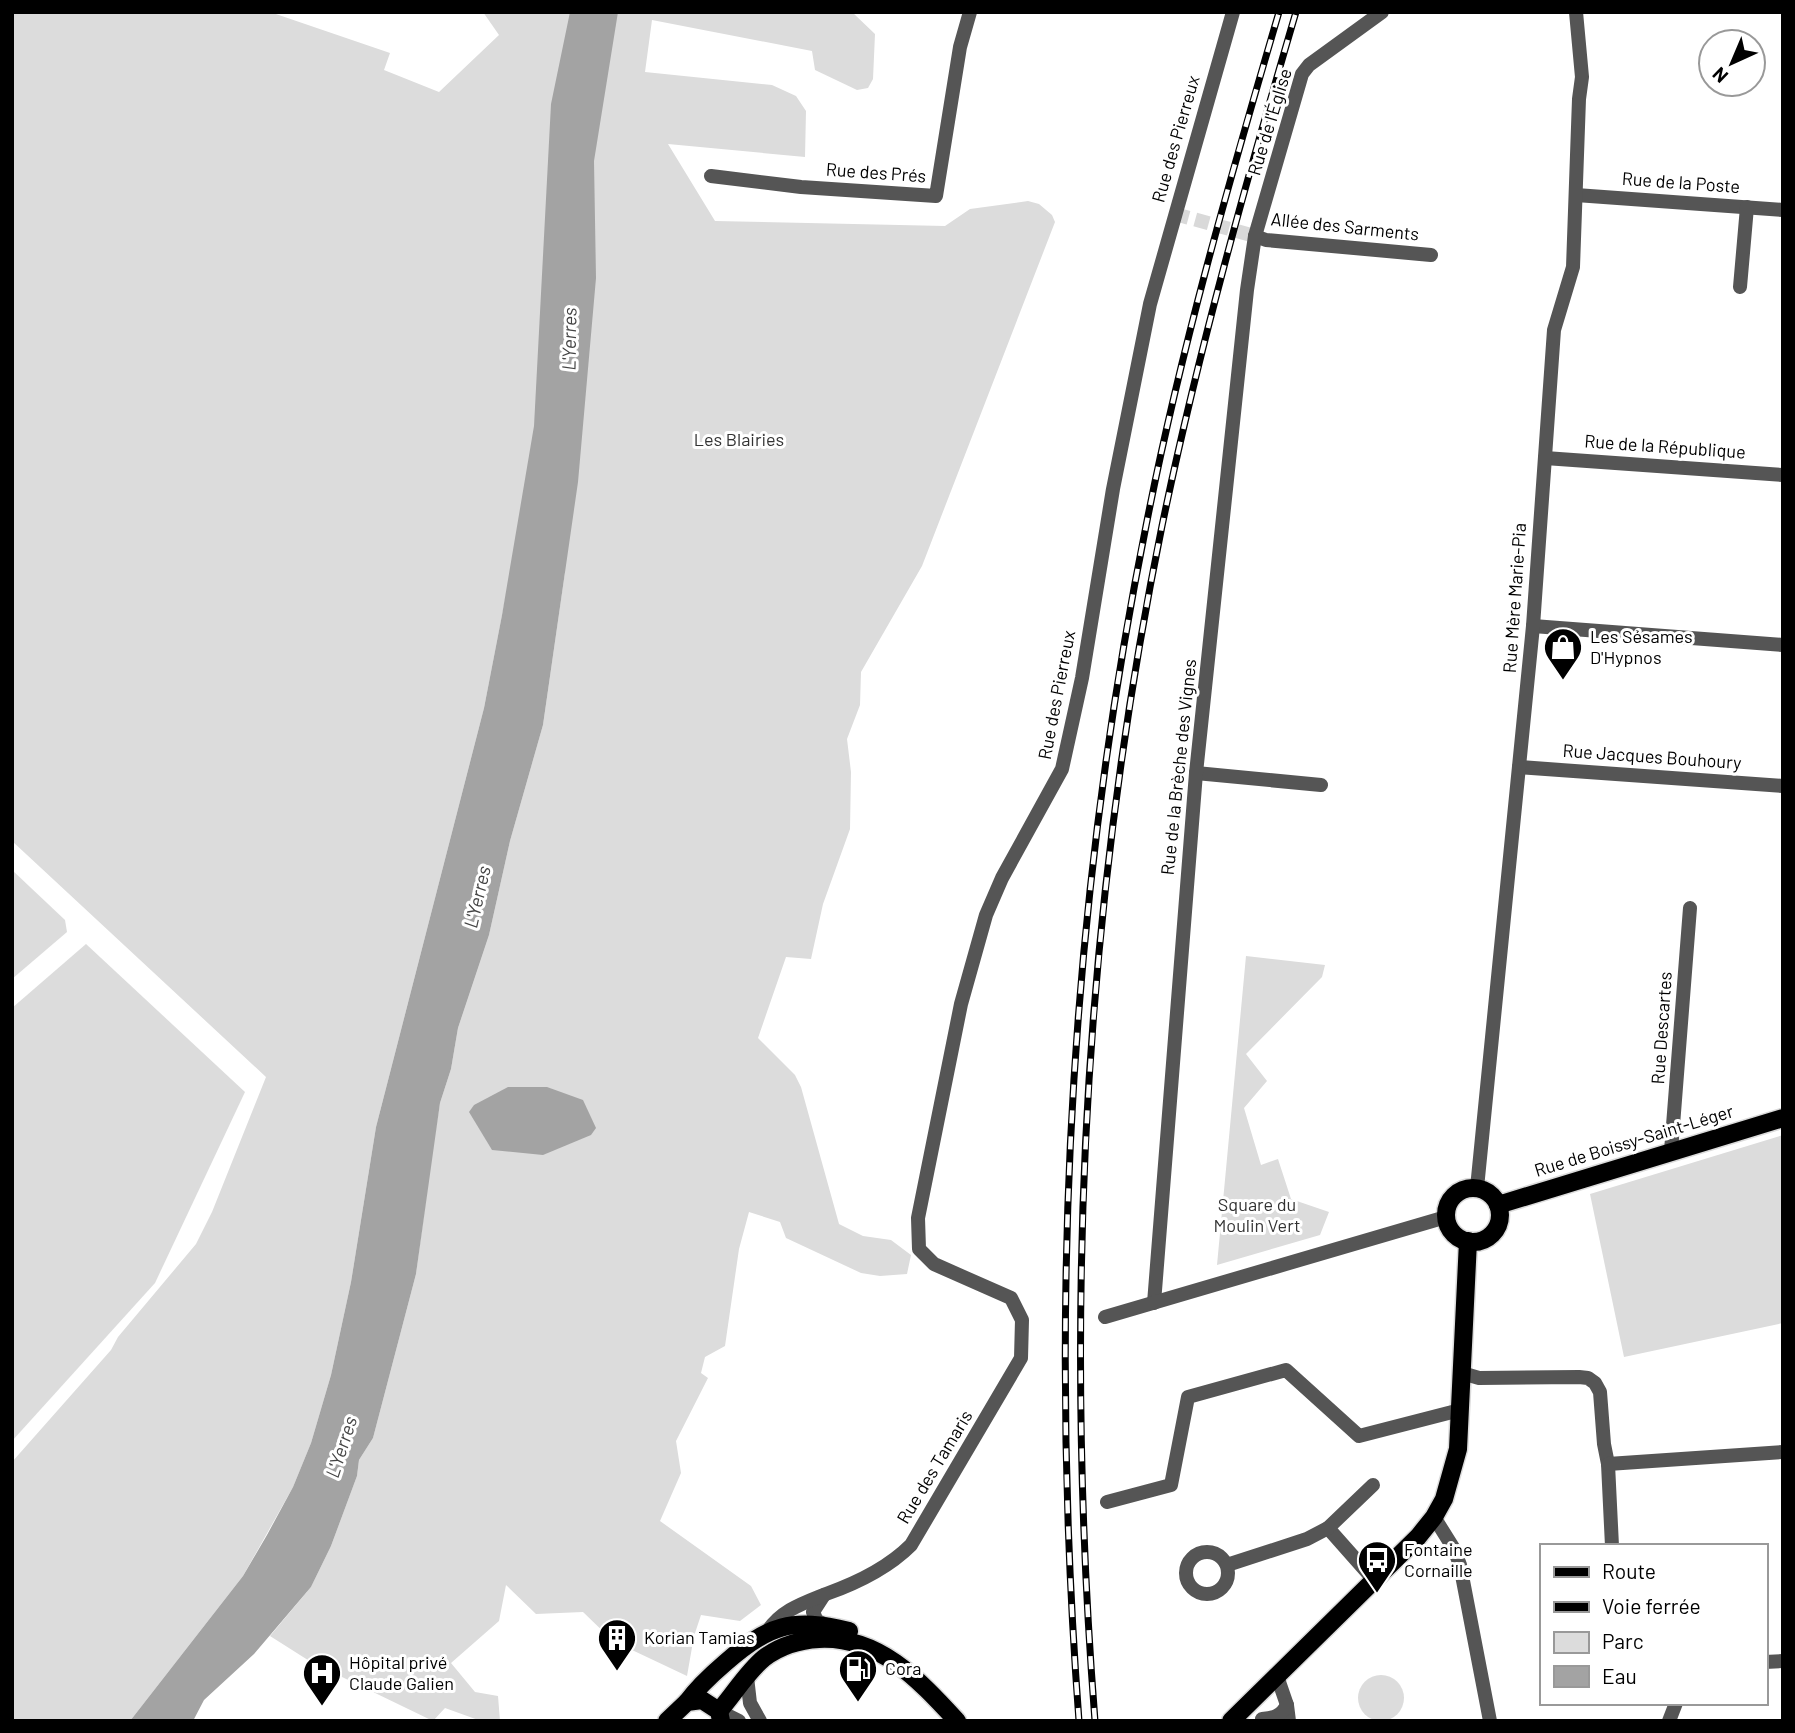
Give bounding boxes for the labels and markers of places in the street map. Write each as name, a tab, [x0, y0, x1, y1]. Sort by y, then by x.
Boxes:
place label: Les Sésames D'Hypnos	[1590, 625, 1693, 668]
shop icon: Les Sésames D'Hypnos	[1542, 626, 1584, 681]
place label: Fontaine Cornaille	[1404, 1538, 1473, 1581]
bus stop icon: Fontaine Cornaille	[1356, 1539, 1398, 1594]
building icon: Korian Tamias	[596, 1617, 638, 1672]
place label: Korian Tamias	[644, 1626, 755, 1648]
fuel station icon: Cora	[837, 1648, 879, 1703]
place label: Hôpital privé Claude Galien	[349, 1651, 454, 1694]
hospital icon: Hôpital privé Claude Galien	[301, 1652, 343, 1707]
place label: Cora	[885, 1657, 921, 1679]

